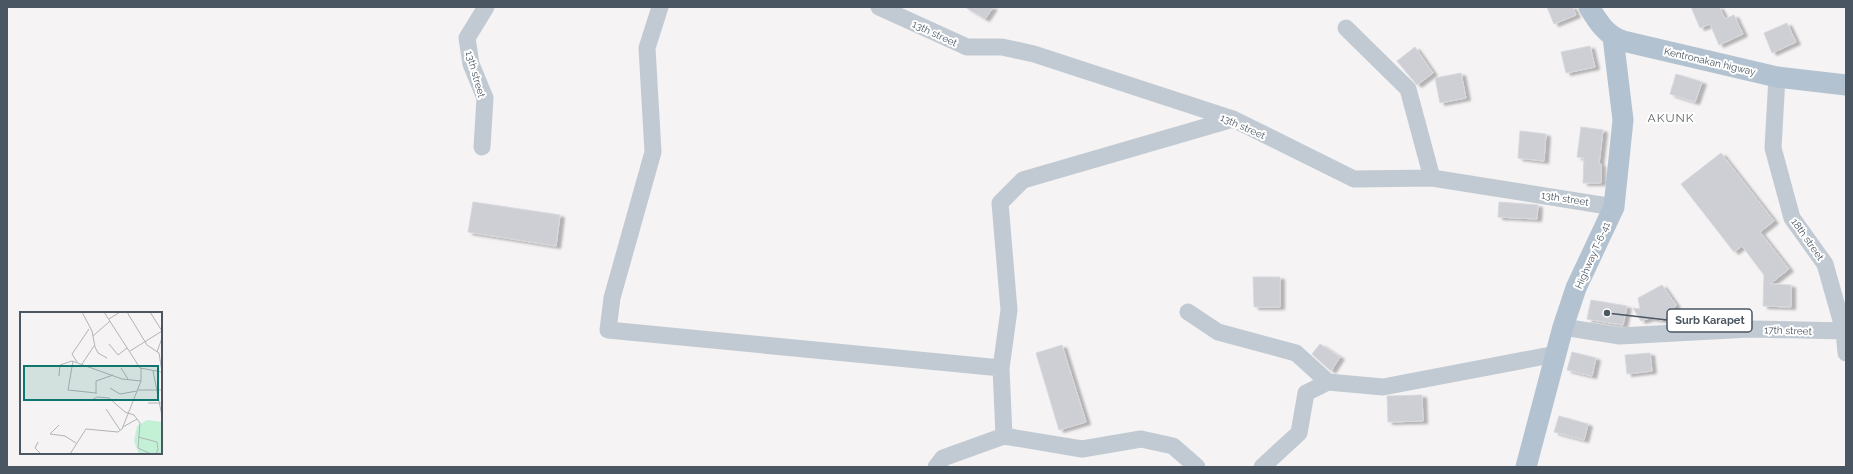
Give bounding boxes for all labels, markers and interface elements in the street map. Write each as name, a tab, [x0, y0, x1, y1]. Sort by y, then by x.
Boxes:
street label: 13th street	[911, 18, 959, 49]
street label: Kentronakan higway	[1663, 46, 1757, 78]
street label: 13th street	[464, 50, 488, 99]
district label: AKUNK	[1648, 111, 1694, 125]
street label: 13th street	[1219, 112, 1268, 141]
street label: 13th street	[1540, 189, 1590, 208]
street label: 18th street	[1789, 216, 1826, 263]
street label: Highway T-6-41	[1573, 220, 1612, 290]
callout: Surb Karapet	[1667, 309, 1752, 332]
inset map	[20, 312, 162, 454]
text: Surb Karapet	[1675, 314, 1745, 327]
street label: 17th street	[1764, 324, 1813, 337]

